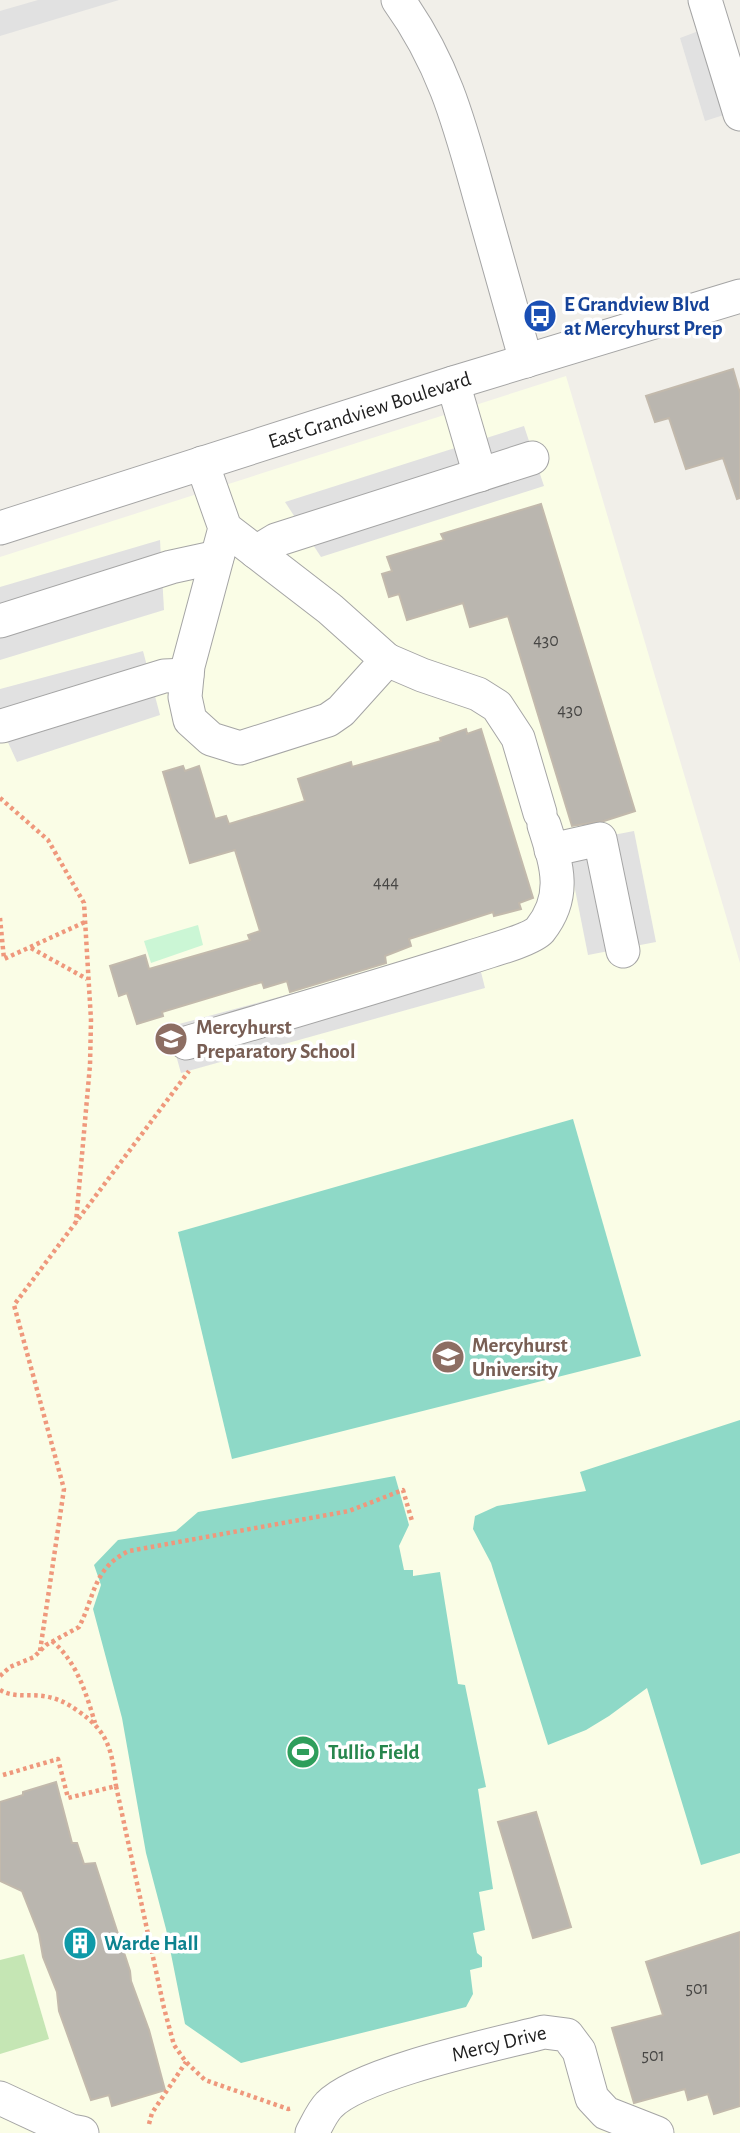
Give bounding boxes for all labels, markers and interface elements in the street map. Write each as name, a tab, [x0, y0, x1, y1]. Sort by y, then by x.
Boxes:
place label: E Grandview Blvd at Mercyhurst Prep	[564, 294, 723, 339]
bus stop icon: E Grandview Blvd at Mercyhurst Prep	[521, 297, 559, 335]
street label: East Grandview Boulevard	[266, 368, 474, 452]
house number: 430	[533, 632, 559, 650]
house number: 430	[557, 702, 583, 720]
house number: 444	[373, 874, 399, 892]
place label: Mercyhurst Preparatory School	[196, 1017, 356, 1062]
school or university icon: Mercyhurst Preparatory School	[152, 1020, 190, 1058]
place label: Mercyhurst University	[472, 1335, 568, 1380]
school or university icon: Mercyhurst University	[429, 1338, 467, 1376]
sports icon: Tullio Field	[284, 1733, 322, 1771]
place label: Tullio Field	[328, 1742, 420, 1763]
building icon: Warde Hall	[61, 1924, 99, 1962]
place label: Warde Hall	[104, 1933, 199, 1954]
house number: 501	[685, 1980, 709, 1998]
street label: Mercy Drive	[449, 2022, 549, 2066]
house number: 501	[641, 2047, 665, 2065]

